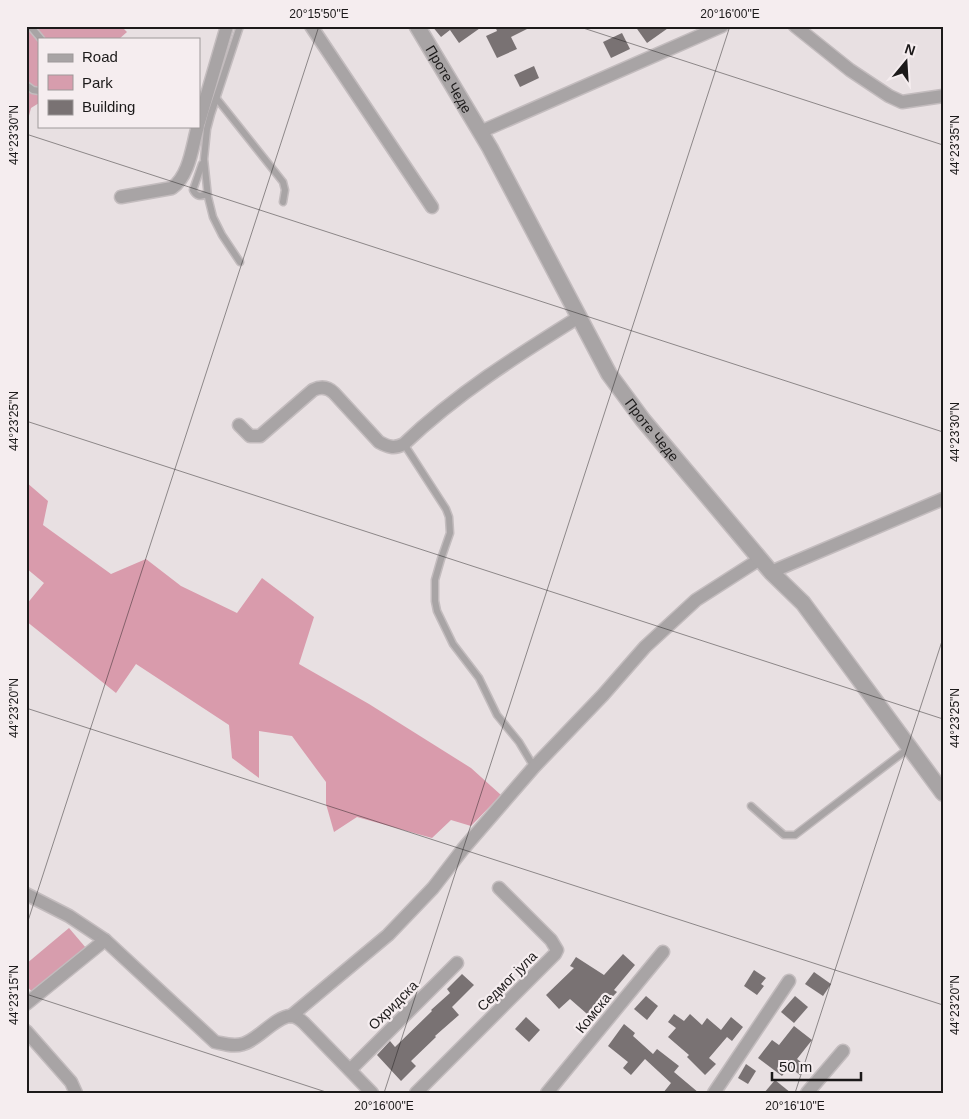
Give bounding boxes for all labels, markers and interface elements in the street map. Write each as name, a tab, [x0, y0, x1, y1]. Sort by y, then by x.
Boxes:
text: 20°15'50"E	[289, 7, 349, 21]
text: 20°16'00"E	[700, 7, 760, 21]
legend	[38, 38, 200, 128]
north arrow	[882, 38, 932, 88]
text: N	[903, 40, 917, 59]
street label: Проте Чеде	[422, 42, 475, 116]
text: Road	[82, 48, 118, 65]
text: Park	[82, 74, 113, 91]
text: Building	[82, 98, 135, 115]
text: 44°23'30"N	[7, 105, 21, 165]
text: 44°23'35"N	[948, 115, 962, 175]
text: 44°23'25"N	[7, 391, 21, 451]
street label: Проте Чеде	[622, 395, 682, 465]
text: 44°23'30"N	[948, 402, 962, 462]
text: 44°23'20"N	[7, 678, 21, 738]
text: 44°23'25"N	[948, 688, 962, 748]
street label: Седмог јула	[474, 948, 540, 1014]
text: 44°23'15"N	[7, 965, 21, 1025]
text: 44°23'20"N	[948, 975, 962, 1035]
street label: Охридска	[365, 977, 421, 1033]
street label: Комска	[572, 990, 614, 1036]
scale bar	[772, 1049, 860, 1081]
text: 50 m	[779, 1058, 812, 1075]
text: 20°16'00"E	[354, 1099, 414, 1113]
text: 20°16'10"E	[765, 1099, 825, 1113]

